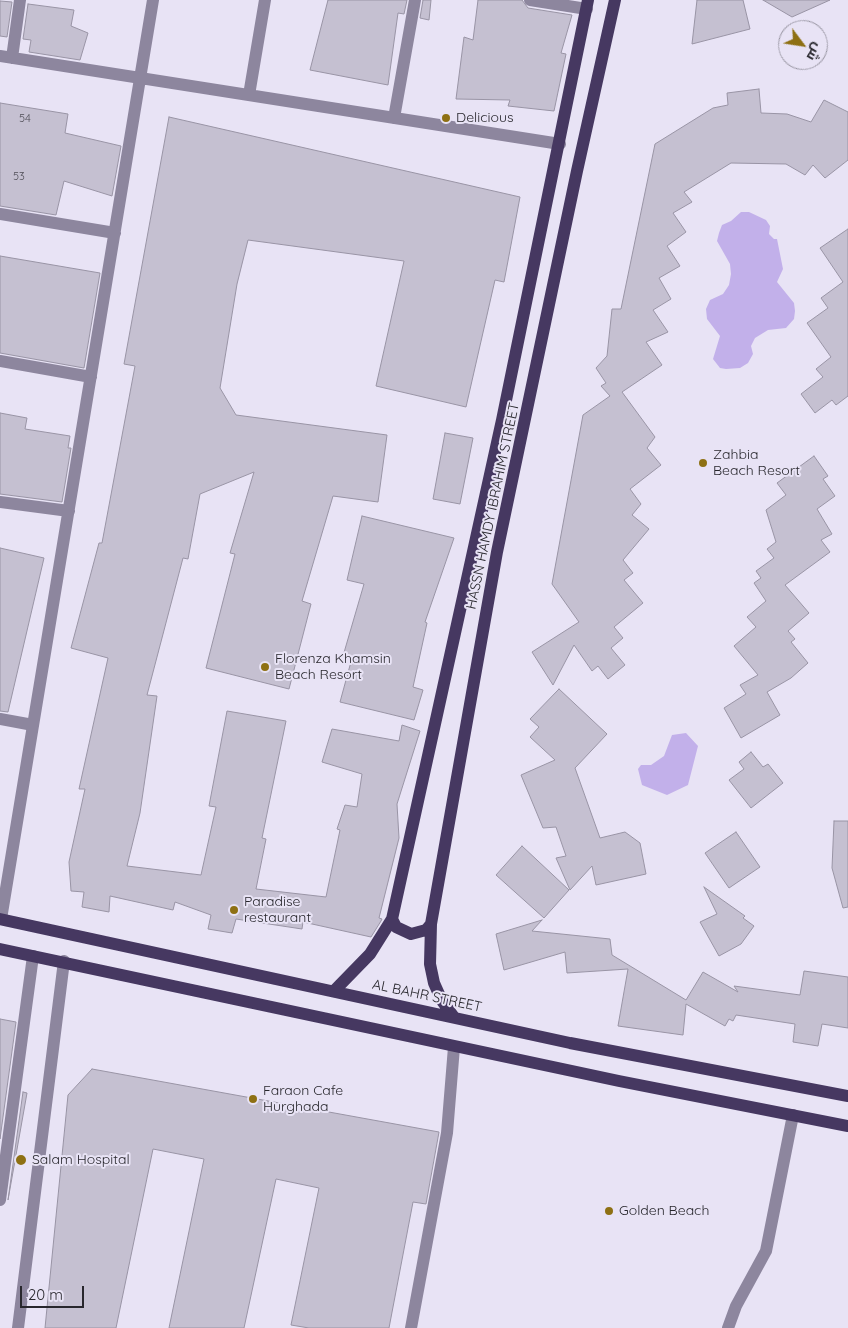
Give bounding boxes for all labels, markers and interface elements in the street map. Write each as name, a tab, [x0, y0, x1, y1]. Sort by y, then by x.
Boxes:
north arrow	[778, 20, 828, 70]
text: ش	[803, 40, 827, 65]
place label: Delicious	[456, 110, 514, 126]
house number: 54	[19, 112, 31, 126]
marker: Delicious	[440, 112, 452, 124]
house number: 53	[13, 170, 25, 184]
street label: HASSN HAMDY IBRAHIM STREET	[463, 401, 523, 611]
place label: Zahbia Beach Resort	[713, 447, 800, 480]
marker: Zahbia Beach Resort	[697, 457, 709, 469]
place label: Florenza Khamsin Beach Resort	[275, 651, 391, 684]
marker: Florenza Khamsin Beach Resort	[259, 661, 271, 673]
place label: Paradise restaurant	[244, 894, 311, 926]
marker: Paradise restaurant	[228, 904, 240, 916]
street label: AL BAHR STREET	[371, 976, 483, 1016]
place label: Faraon Cafe Hurghada	[263, 1083, 343, 1116]
marker: Faraon Cafe Hurghada	[247, 1093, 259, 1105]
place label: Salam Hospital	[32, 1152, 130, 1168]
marker: Salam Hospital	[14, 1153, 28, 1167]
place label: Golden Beach	[619, 1203, 709, 1219]
marker: Golden Beach	[603, 1205, 615, 1217]
scale bar	[22, 1276, 86, 1308]
text: 20 m	[28, 1285, 63, 1304]

